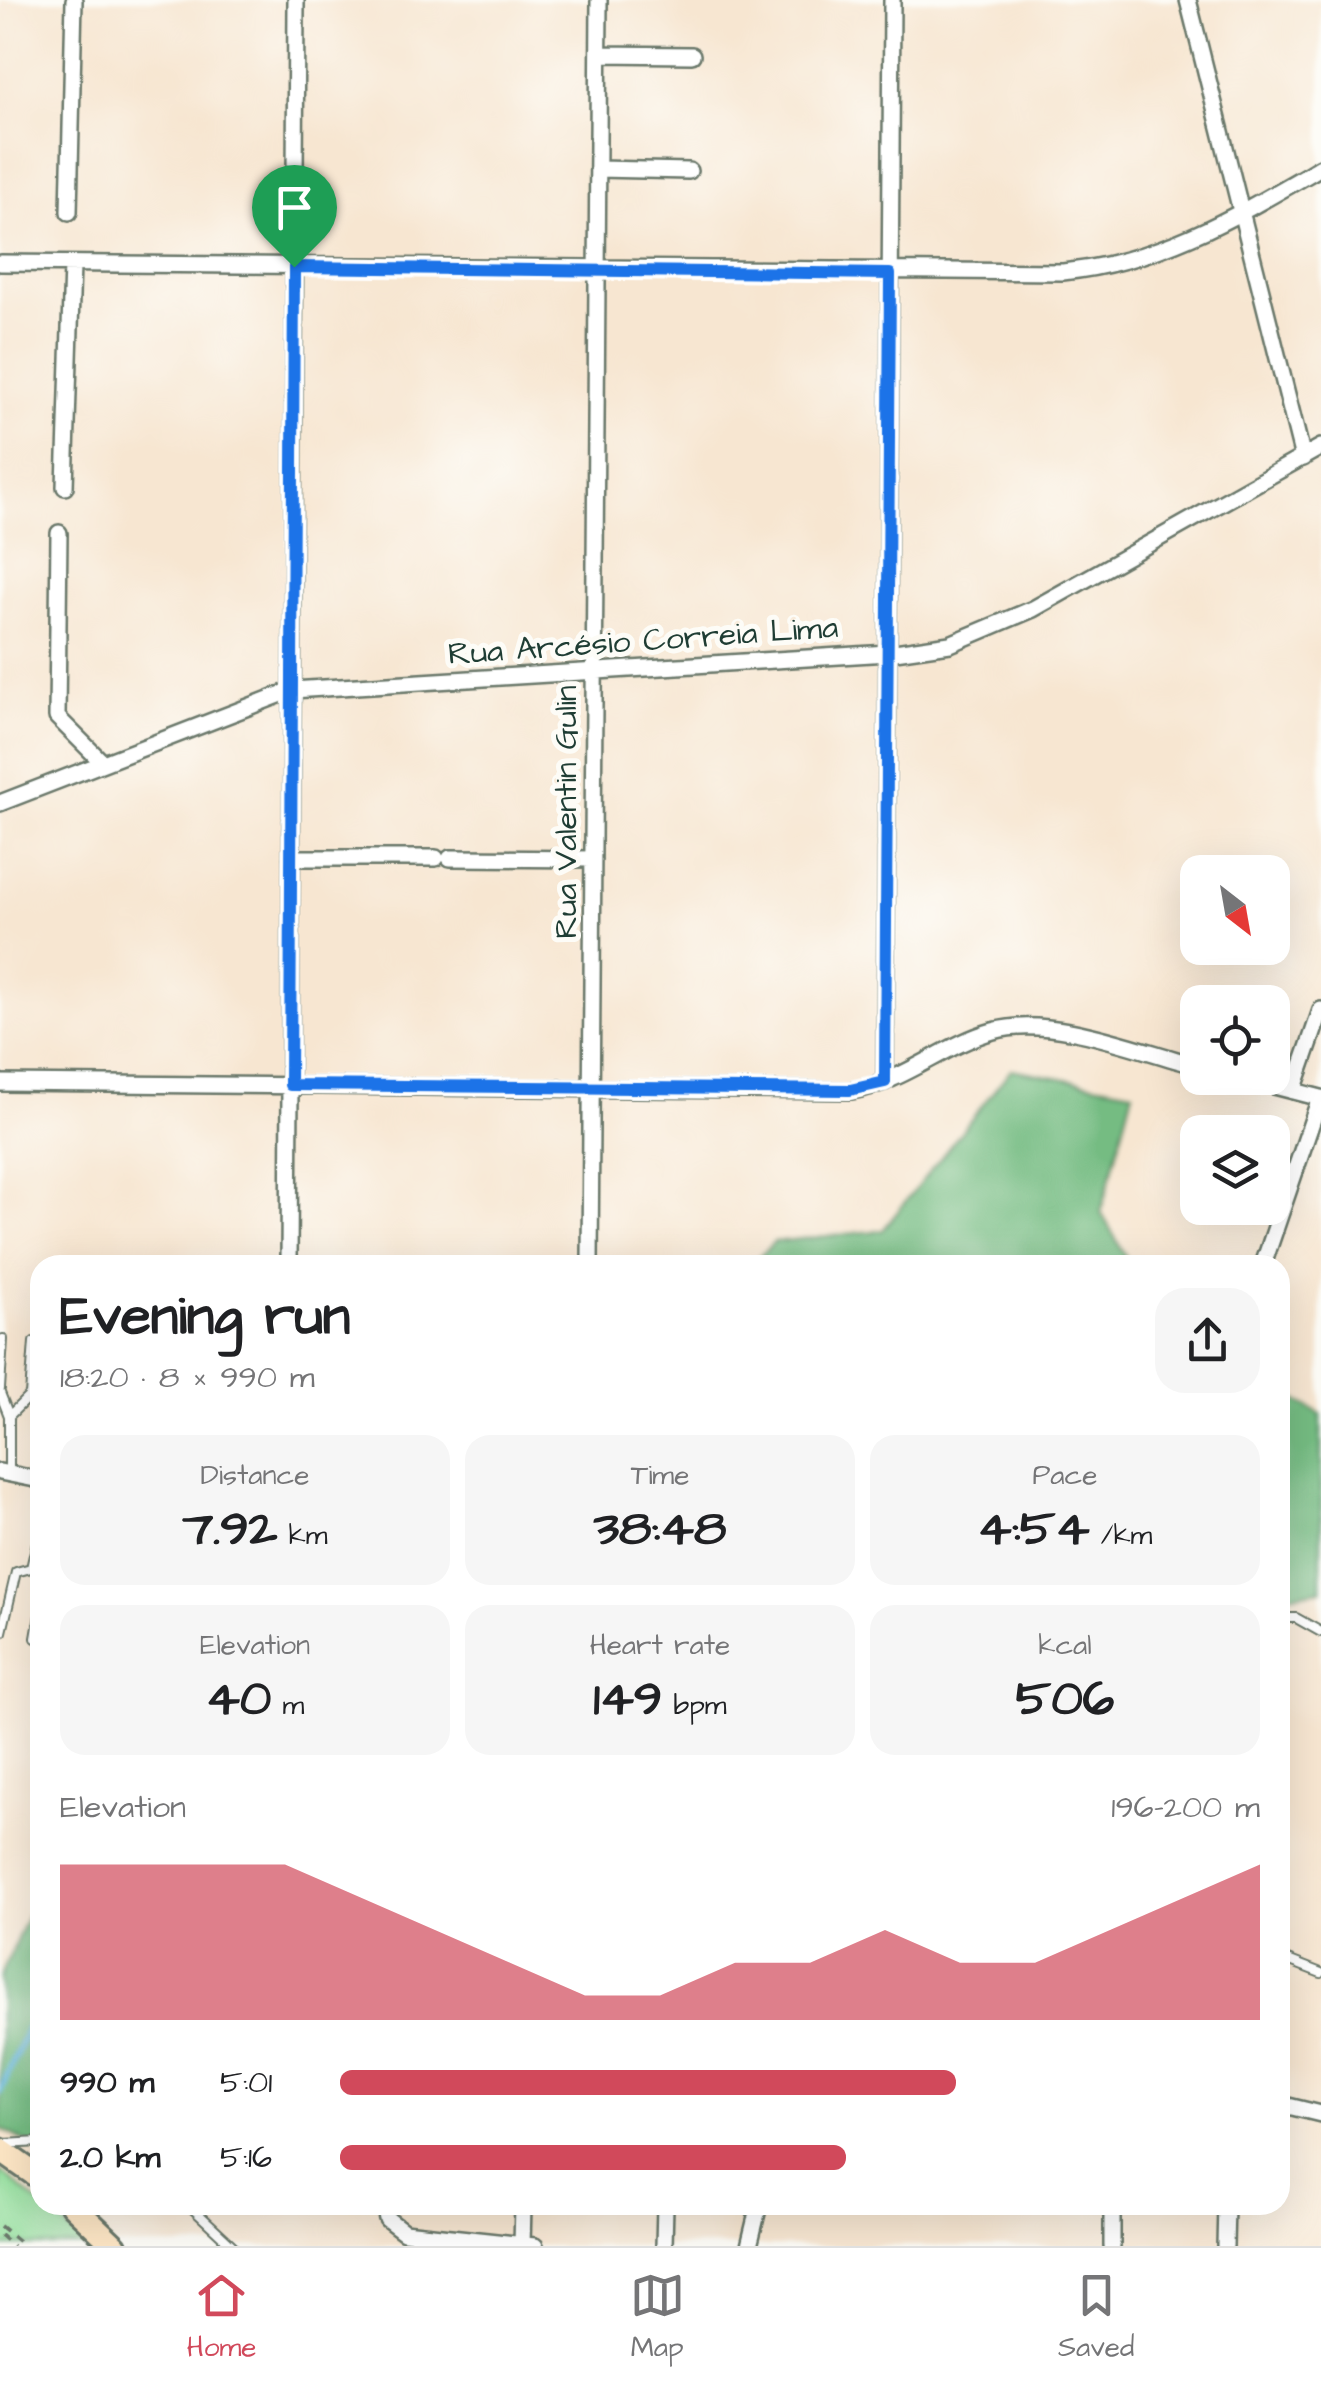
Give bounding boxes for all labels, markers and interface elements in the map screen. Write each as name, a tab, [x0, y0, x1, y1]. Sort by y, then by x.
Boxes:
pin	[252, 165, 337, 268]
icon: arrive	[267, 180, 322, 235]
street label: Rua Arcésio Correia Lima	[446, 605, 840, 677]
street label: Rua Valentin Gulin	[544, 685, 589, 939]
north arrow	[1180, 855, 1290, 965]
map controls	[1180, 855, 1290, 1225]
button: locate	[1180, 985, 1290, 1095]
button: layers	[1180, 1115, 1290, 1225]
text: Evening run	[60, 1279, 350, 1355]
button: share	[1155, 1288, 1260, 1393]
text: 18:20 · 8 × 990 m	[60, 1355, 315, 1400]
text: Distance	[201, 1456, 309, 1495]
text: Time	[631, 1456, 689, 1495]
text: Pace	[1033, 1456, 1097, 1495]
text: 7.92	[182, 1495, 277, 1564]
text: 38:48	[594, 1495, 726, 1564]
text: 4:54	[978, 1495, 1089, 1564]
text: km	[277, 1516, 328, 1555]
text: /km	[1089, 1516, 1152, 1555]
text: Elevation	[200, 1626, 310, 1665]
text: Heart rate	[590, 1626, 730, 1665]
text: kcal	[1038, 1626, 1092, 1665]
text: 40	[206, 1665, 271, 1734]
text: 149	[593, 1665, 662, 1734]
text: 506	[1016, 1665, 1114, 1734]
text: m	[271, 1686, 304, 1725]
text: bpm	[662, 1686, 727, 1725]
text: Elevation	[60, 1785, 186, 1830]
text: 196–200 m	[1111, 1785, 1260, 1830]
text: 990 m	[60, 2060, 154, 2105]
text: 5:01	[220, 2060, 272, 2105]
text: 2.0 km	[60, 2135, 160, 2180]
text: 5:16	[220, 2135, 272, 2180]
tab: Home	[187, 2268, 256, 2367]
tab: Map	[630, 2268, 685, 2367]
tab: Saved	[1058, 2268, 1134, 2367]

